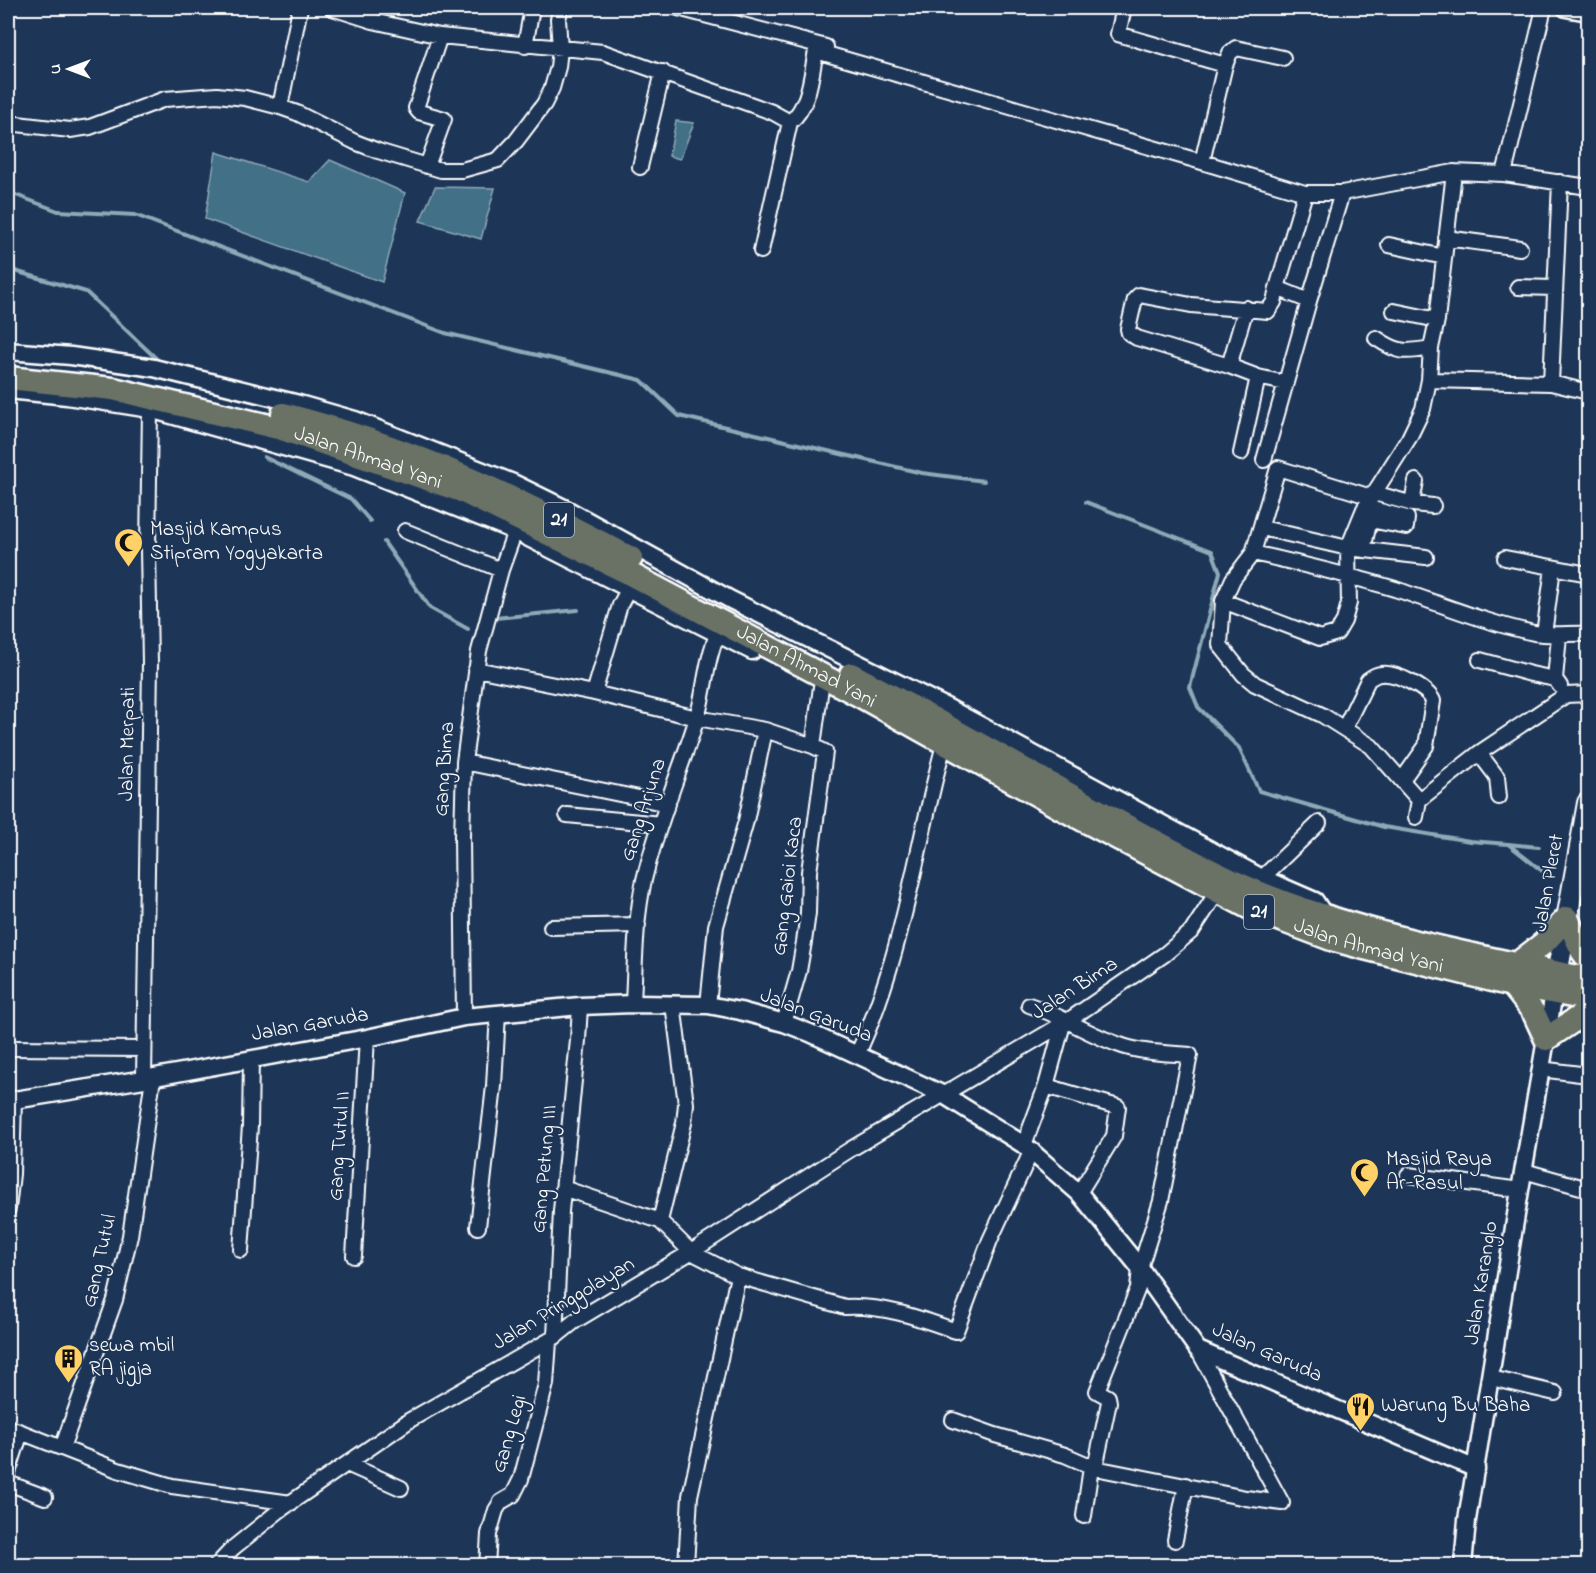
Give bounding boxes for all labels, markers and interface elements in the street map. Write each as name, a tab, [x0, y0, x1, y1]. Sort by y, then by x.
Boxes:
north arrow	[39, 39, 99, 99]
text: U	[44, 64, 68, 74]
street label: Jalan Ahmad Yani	[290, 419, 446, 498]
road number: 21	[544, 503, 574, 537]
place label: Masjid Kampus Stipram Yogyakarta	[150, 515, 323, 571]
mosque icon: Masjid Kampus Stipram Yogyakarta	[113, 526, 145, 568]
street label: Jalan Ahmad Yani	[730, 618, 881, 717]
street label: Jalan Merpati	[112, 687, 144, 801]
street label: Gang Bima	[427, 721, 465, 818]
street label: Gang Arjuna	[613, 755, 677, 866]
street label: Gang Gaioi Kaca	[765, 815, 813, 958]
street label: Jalan Pleret	[1526, 832, 1572, 934]
road number: 21	[1244, 895, 1274, 929]
street label: Jalan Ahmad Yani	[1289, 911, 1446, 982]
street label: Jalan Bima	[1026, 950, 1124, 1028]
street label: Jalan Garuda	[755, 981, 877, 1051]
street label: Jalan Garuda	[249, 1000, 371, 1050]
street label: Gang Tutul II	[321, 1090, 361, 1202]
street label: Gang Petung III	[524, 1104, 568, 1235]
place label: Masjid Raya Ar-Rasul	[1386, 1145, 1492, 1199]
mosque icon: Masjid Raya Ar-Rasul	[1349, 1156, 1381, 1198]
street label: Gang Tutul	[75, 1211, 127, 1311]
street label: Jalan Karanglo	[1457, 1219, 1509, 1347]
street label: Jalan Pringgolayan	[487, 1250, 642, 1360]
street label: Jalan Garuda	[1207, 1315, 1327, 1391]
place label: sewa mbil RA jigja	[89, 1331, 174, 1387]
building icon: sewa mbil RA jigja	[52, 1342, 84, 1384]
restaurant icon: Warung Bu Baha	[1344, 1390, 1376, 1432]
street label: Gang Legi	[485, 1391, 537, 1477]
place label: Warung Bu Baha	[1381, 1391, 1530, 1423]

